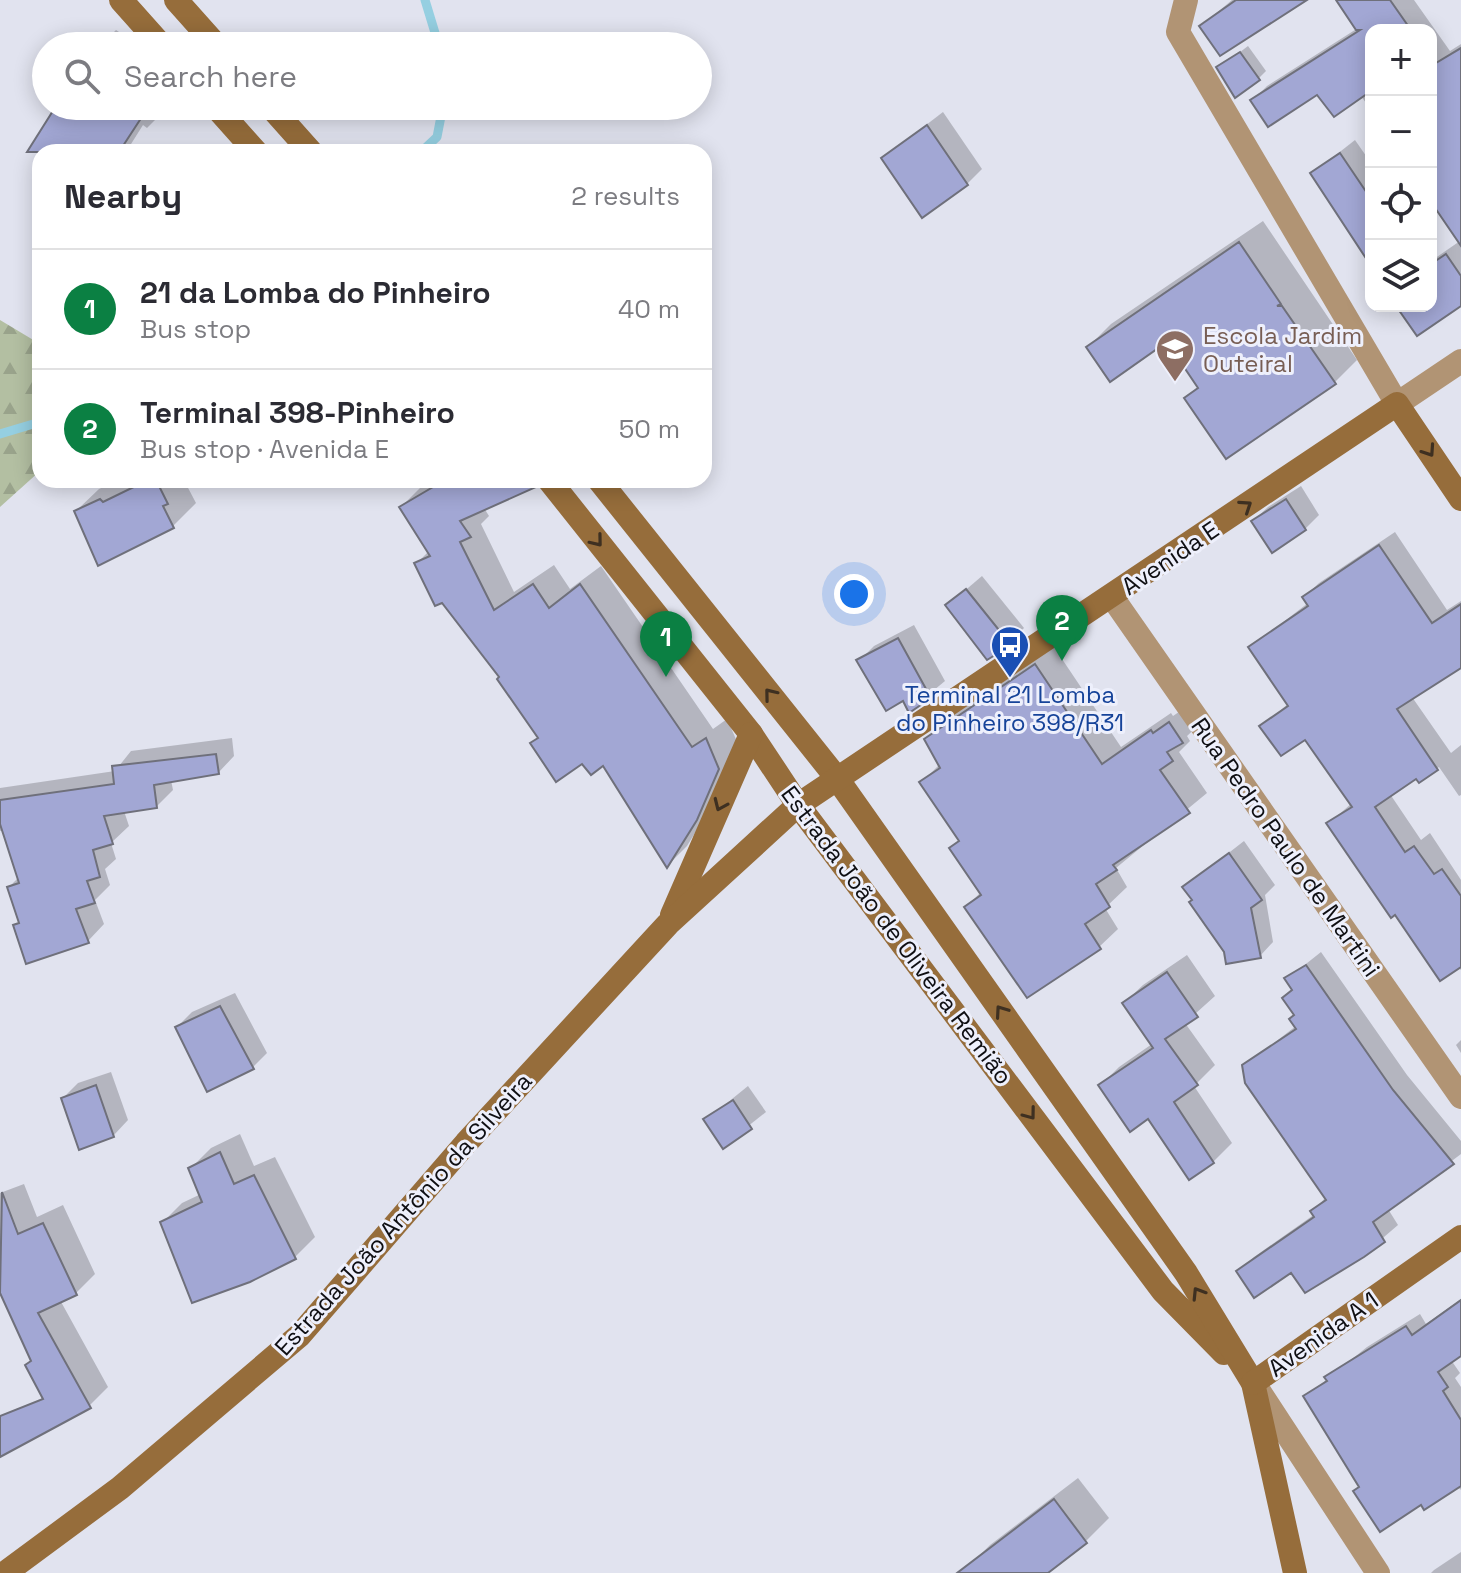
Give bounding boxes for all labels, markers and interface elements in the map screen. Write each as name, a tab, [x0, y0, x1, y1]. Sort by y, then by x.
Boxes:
map controls	[1365, 24, 1437, 312]
button: +	[1365, 24, 1437, 96]
search box	[32, 32, 712, 120]
icon: search	[60, 54, 104, 98]
text: Search here	[124, 57, 297, 96]
button: −	[1365, 96, 1437, 168]
button: locate	[1365, 168, 1437, 240]
text: Nearby	[64, 175, 182, 218]
text: 2 results	[571, 179, 680, 213]
button: layers	[1365, 240, 1437, 312]
text: 21 da Lomba do Pinheiro	[140, 273, 491, 312]
text: 1	[84, 292, 96, 326]
text: 40 m	[618, 292, 680, 326]
text: Bus stop	[140, 312, 251, 346]
place label: Escola Jardim Outeiral	[1203, 320, 1362, 379]
school or university icon: Escola Jardim Outeiral	[1154, 328, 1196, 383]
text: Terminal 398-Pinheiro	[140, 393, 455, 432]
text: 2	[82, 412, 98, 446]
text: 50 m	[619, 412, 680, 446]
text: Bus stop · Avenida E	[140, 432, 389, 466]
one-way arrow	[1419, 442, 1434, 457]
one-way arrow	[1237, 501, 1251, 516]
street label: Avenida E	[1115, 514, 1225, 602]
one-way arrow	[588, 532, 602, 547]
your location	[834, 574, 874, 614]
pin: 2	[1036, 595, 1088, 661]
pin: 1	[640, 611, 692, 677]
bus stop icon: Terminal 21 Lomba do Pinheiro 398/R31	[989, 624, 1031, 679]
place label: Terminal 21 Lomba do Pinheiro 398/R31	[896, 679, 1124, 738]
one-way arrow	[765, 689, 780, 703]
street label: Rua Pedro Paulo de Martini	[1185, 711, 1387, 983]
street label: Estrada João de Oliveira Remião	[774, 779, 1020, 1091]
one-way arrow	[713, 797, 729, 812]
one-way arrow	[996, 1005, 1011, 1020]
street label: Estrada João Antônio da Silveira	[268, 1066, 539, 1362]
one-way arrow	[1020, 1105, 1034, 1120]
street label: Avenida A 1	[1262, 1285, 1384, 1383]
one-way arrow	[1192, 1287, 1208, 1302]

